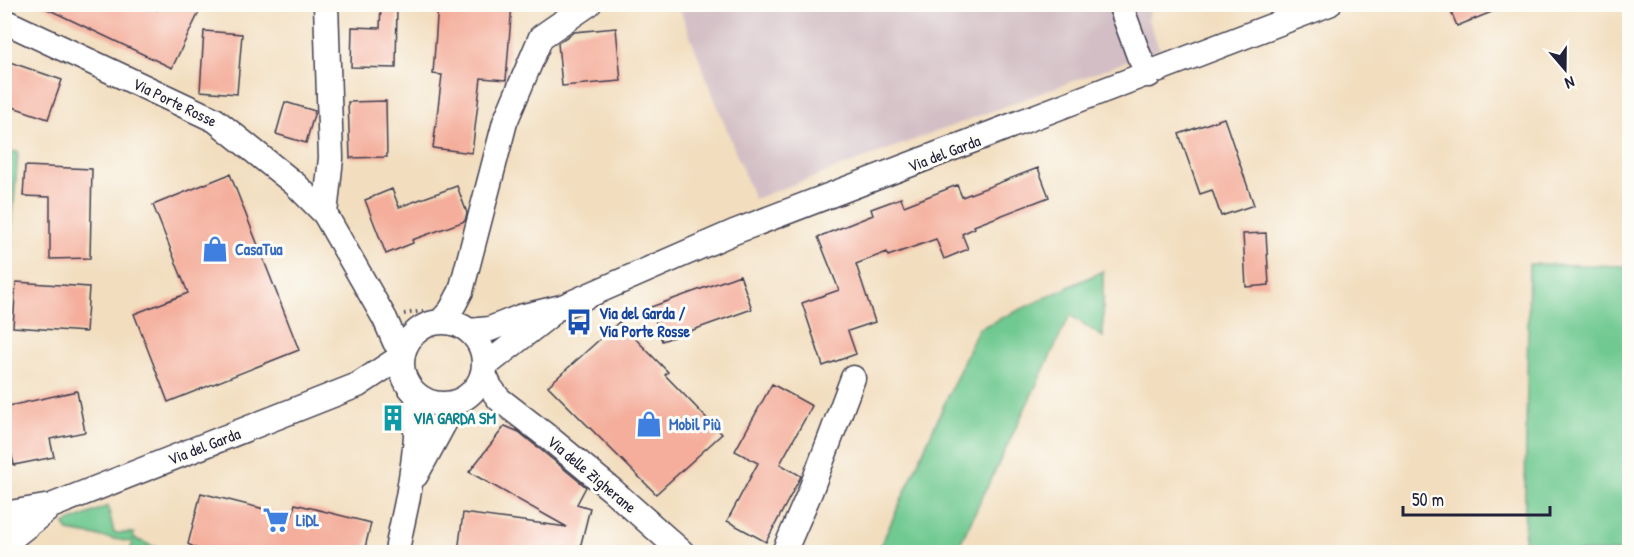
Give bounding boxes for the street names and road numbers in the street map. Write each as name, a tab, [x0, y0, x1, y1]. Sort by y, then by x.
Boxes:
street label: Via Porte Rosse	[129, 72, 221, 132]
street label: Via del Garda	[905, 129, 983, 177]
street label: Via del Garda	[165, 422, 243, 470]
street label: Via delle Zigherane	[543, 430, 642, 518]

